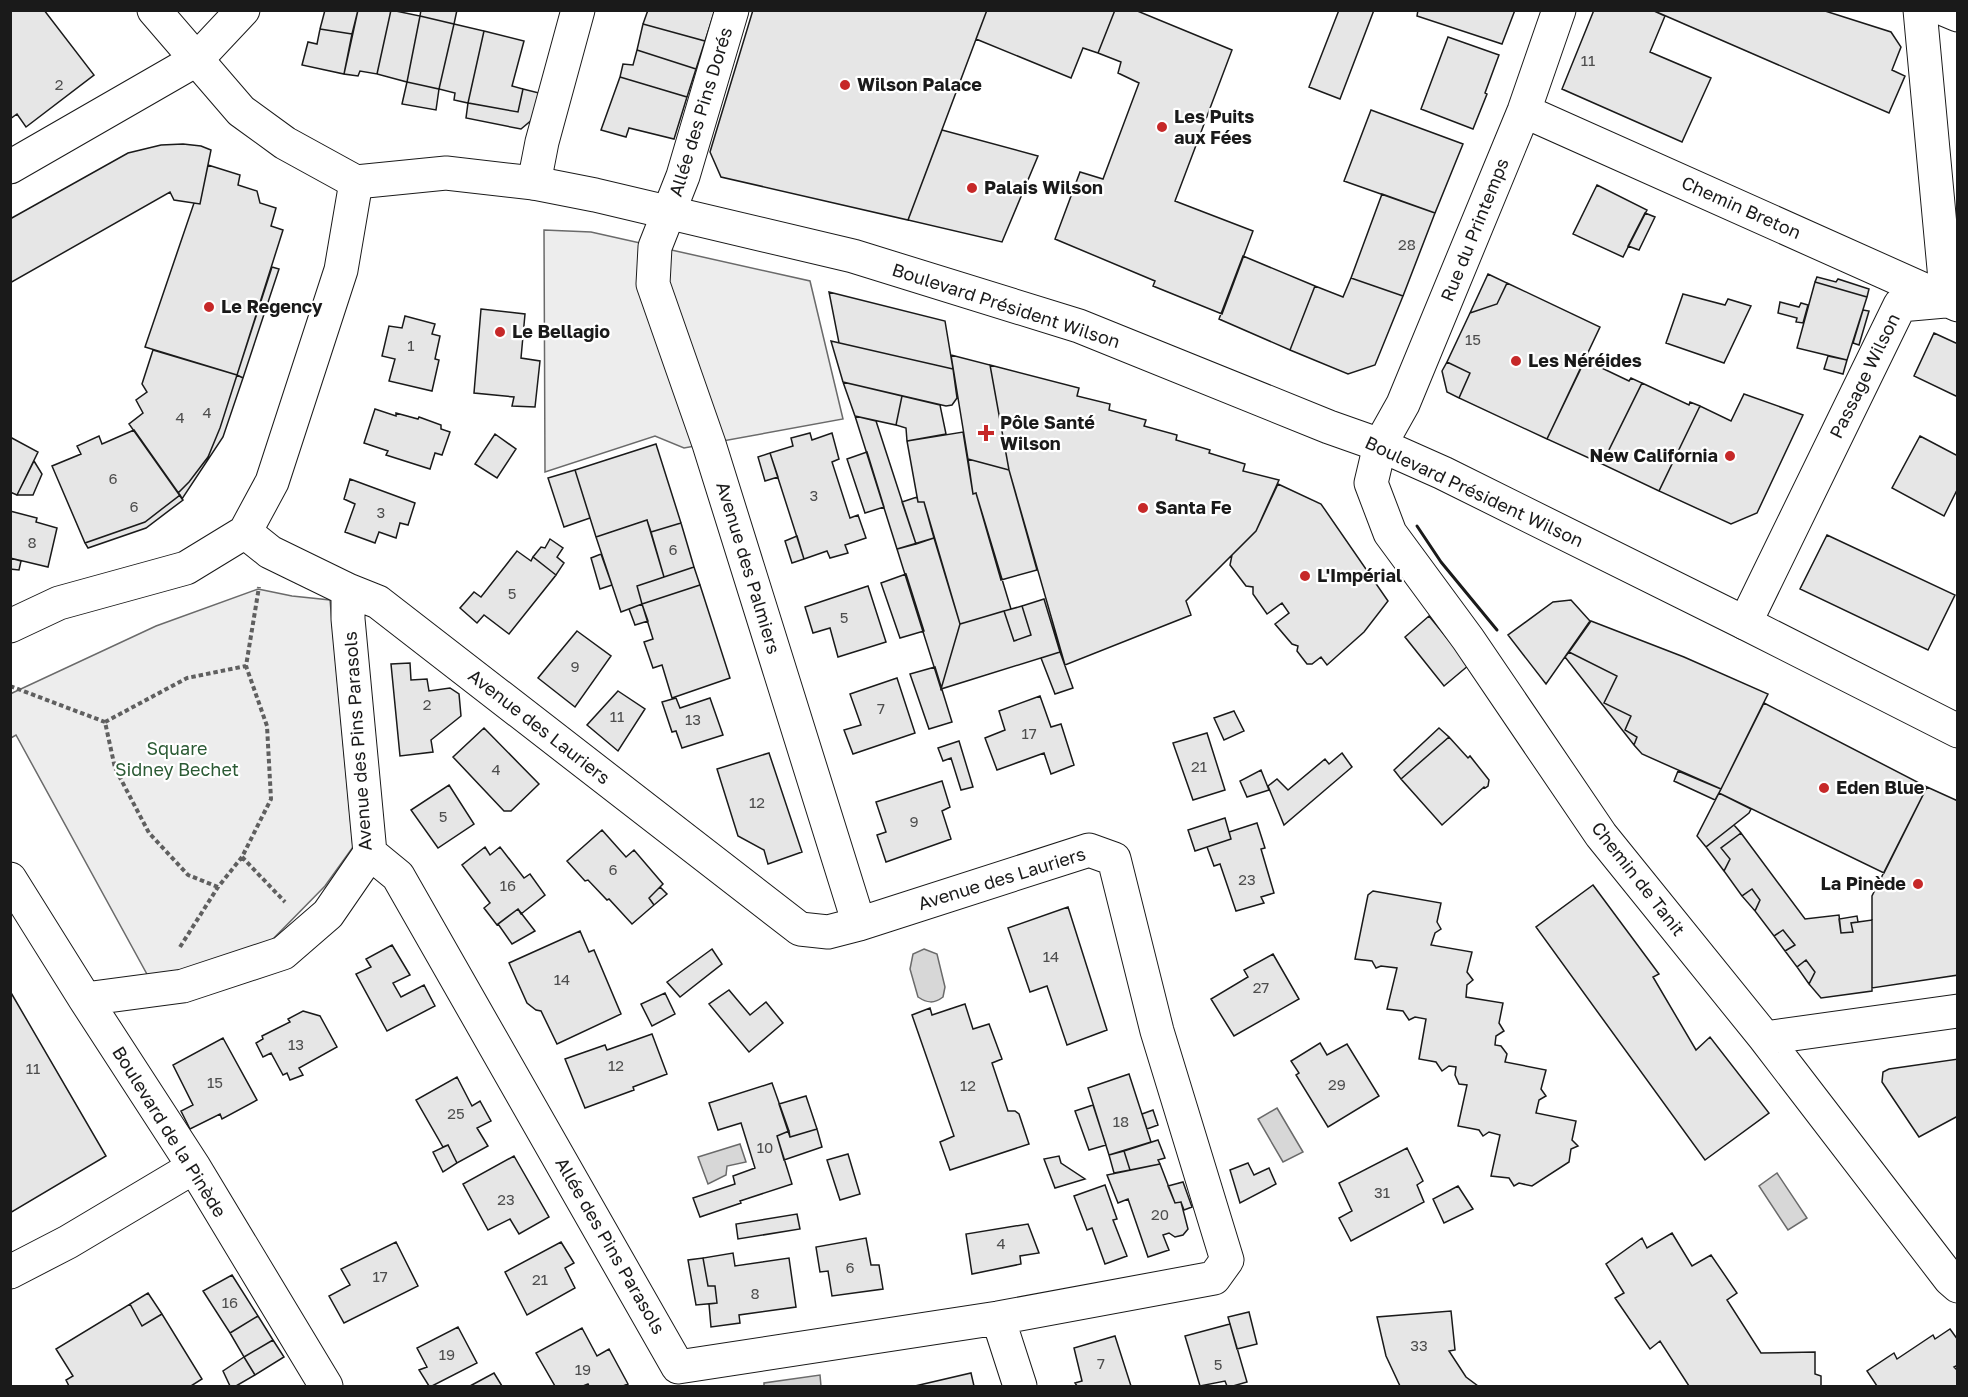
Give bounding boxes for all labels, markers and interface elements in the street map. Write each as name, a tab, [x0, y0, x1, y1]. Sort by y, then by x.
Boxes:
street label: Allée des Pins Dorés	[664, 24, 736, 199]
house number: 11	[1581, 51, 1595, 69]
place label: Wilson Palace	[857, 73, 982, 95]
house number: 2	[55, 75, 63, 93]
marker: Wilson Palace	[838, 78, 852, 92]
place label: Les Puits aux Fées	[1174, 105, 1254, 148]
marker: Les Puits aux Fées	[1155, 120, 1169, 134]
street label: Rue du Printemps	[1435, 155, 1513, 305]
street label: Chemin Breton	[1678, 171, 1805, 243]
place label: Palais Wilson	[984, 176, 1103, 198]
marker: Palais Wilson	[965, 181, 979, 195]
house number: 28	[1398, 235, 1416, 253]
street label: Boulevard Président Wilson	[890, 258, 1123, 352]
place label: Le Regency	[221, 295, 323, 317]
marker: Le Regency	[202, 300, 216, 314]
street label: Passage Wilson	[1824, 309, 1904, 442]
place label: Le Bellagio	[512, 320, 610, 342]
marker: Le Bellagio	[493, 325, 507, 339]
house number: 15	[1465, 330, 1481, 348]
house number: 1	[407, 336, 415, 354]
place label: Les Néréides	[1528, 349, 1642, 371]
marker: Les Néréides	[1509, 354, 1523, 368]
house number: 4	[202, 403, 212, 421]
house number: 4	[175, 408, 185, 426]
place label: Pôle Santé Wilson	[1000, 411, 1095, 454]
marker: Pôle Santé Wilson	[977, 424, 995, 442]
street label: Boulevard Président Wilson	[1362, 431, 1587, 551]
place label: New California	[1590, 444, 1718, 466]
marker: New California	[1723, 449, 1737, 463]
house number: 6	[108, 469, 118, 487]
street label: Avenue des Palmiers	[712, 479, 786, 656]
house number: 3	[810, 486, 818, 504]
place label: Santa Fe	[1155, 496, 1232, 518]
house number: 6	[129, 497, 139, 515]
marker: Santa Fe	[1136, 501, 1150, 515]
house number: 3	[377, 503, 385, 521]
house number: 8	[27, 533, 37, 551]
house number: 6	[668, 540, 678, 558]
place label: L'Impérial	[1317, 564, 1402, 586]
marker: L'Impérial	[1298, 569, 1312, 583]
house number: 5	[508, 584, 516, 602]
house number: 5	[840, 608, 848, 626]
street label: Avenue des Pins Parasols	[338, 631, 376, 851]
house number: 9	[570, 657, 580, 675]
street label: Avenue des Lauriers	[464, 664, 615, 788]
house number: 2	[423, 695, 431, 713]
house number: 7	[877, 699, 885, 717]
house number: 11	[610, 707, 624, 725]
house number: 13	[685, 710, 701, 728]
house number: 17	[1021, 724, 1037, 742]
park label: Square Sidney Bechet	[115, 737, 239, 780]
house number: 21	[1191, 757, 1207, 775]
house number: 4	[491, 760, 501, 778]
place label: Eden Blue	[1836, 776, 1925, 798]
marker: Eden Blue	[1817, 781, 1831, 795]
house number: 12	[749, 793, 765, 811]
house number: 5	[439, 807, 447, 825]
house number: 9	[909, 812, 919, 830]
street label: Chemin de Tanit	[1587, 817, 1690, 940]
street label: Avenue des Lauriers	[915, 842, 1088, 914]
house number: 6	[608, 860, 618, 878]
house number: 23	[1238, 870, 1256, 888]
place label: La Pinède	[1820, 872, 1906, 894]
house number: 16	[500, 876, 516, 894]
marker: La Pinède	[1911, 877, 1925, 891]
house number: 14	[1043, 947, 1059, 965]
house number: 14	[554, 970, 570, 988]
house number: 27	[1253, 978, 1269, 996]
house number: 13	[288, 1035, 304, 1053]
street label: Boulevard de la Pinède	[108, 1042, 232, 1221]
house number: 12	[608, 1056, 624, 1074]
house number: 11	[26, 1059, 40, 1077]
house number: 15	[207, 1073, 223, 1091]
house number: 29	[1328, 1075, 1346, 1093]
house number: 12	[960, 1076, 976, 1094]
house number: 25	[447, 1104, 465, 1122]
house number: 18	[1113, 1112, 1129, 1130]
house number: 10	[757, 1138, 773, 1156]
street label: Allée des Pins Parasols	[551, 1153, 670, 1338]
house number: 31	[1374, 1183, 1390, 1201]
house number: 23	[497, 1190, 515, 1208]
house number: 20	[1151, 1205, 1169, 1223]
house number: 4	[996, 1234, 1006, 1252]
house number: 6	[845, 1258, 855, 1276]
house number: 17	[372, 1267, 388, 1285]
house number: 21	[532, 1270, 548, 1288]
house number: 8	[750, 1284, 760, 1302]
house number: 16	[222, 1293, 238, 1311]
house number: 33	[1410, 1336, 1428, 1354]
house number: 19	[439, 1345, 455, 1363]
house number: 7	[1097, 1354, 1105, 1372]
house number: 5	[1214, 1355, 1222, 1373]
house number: 19	[575, 1360, 591, 1378]

